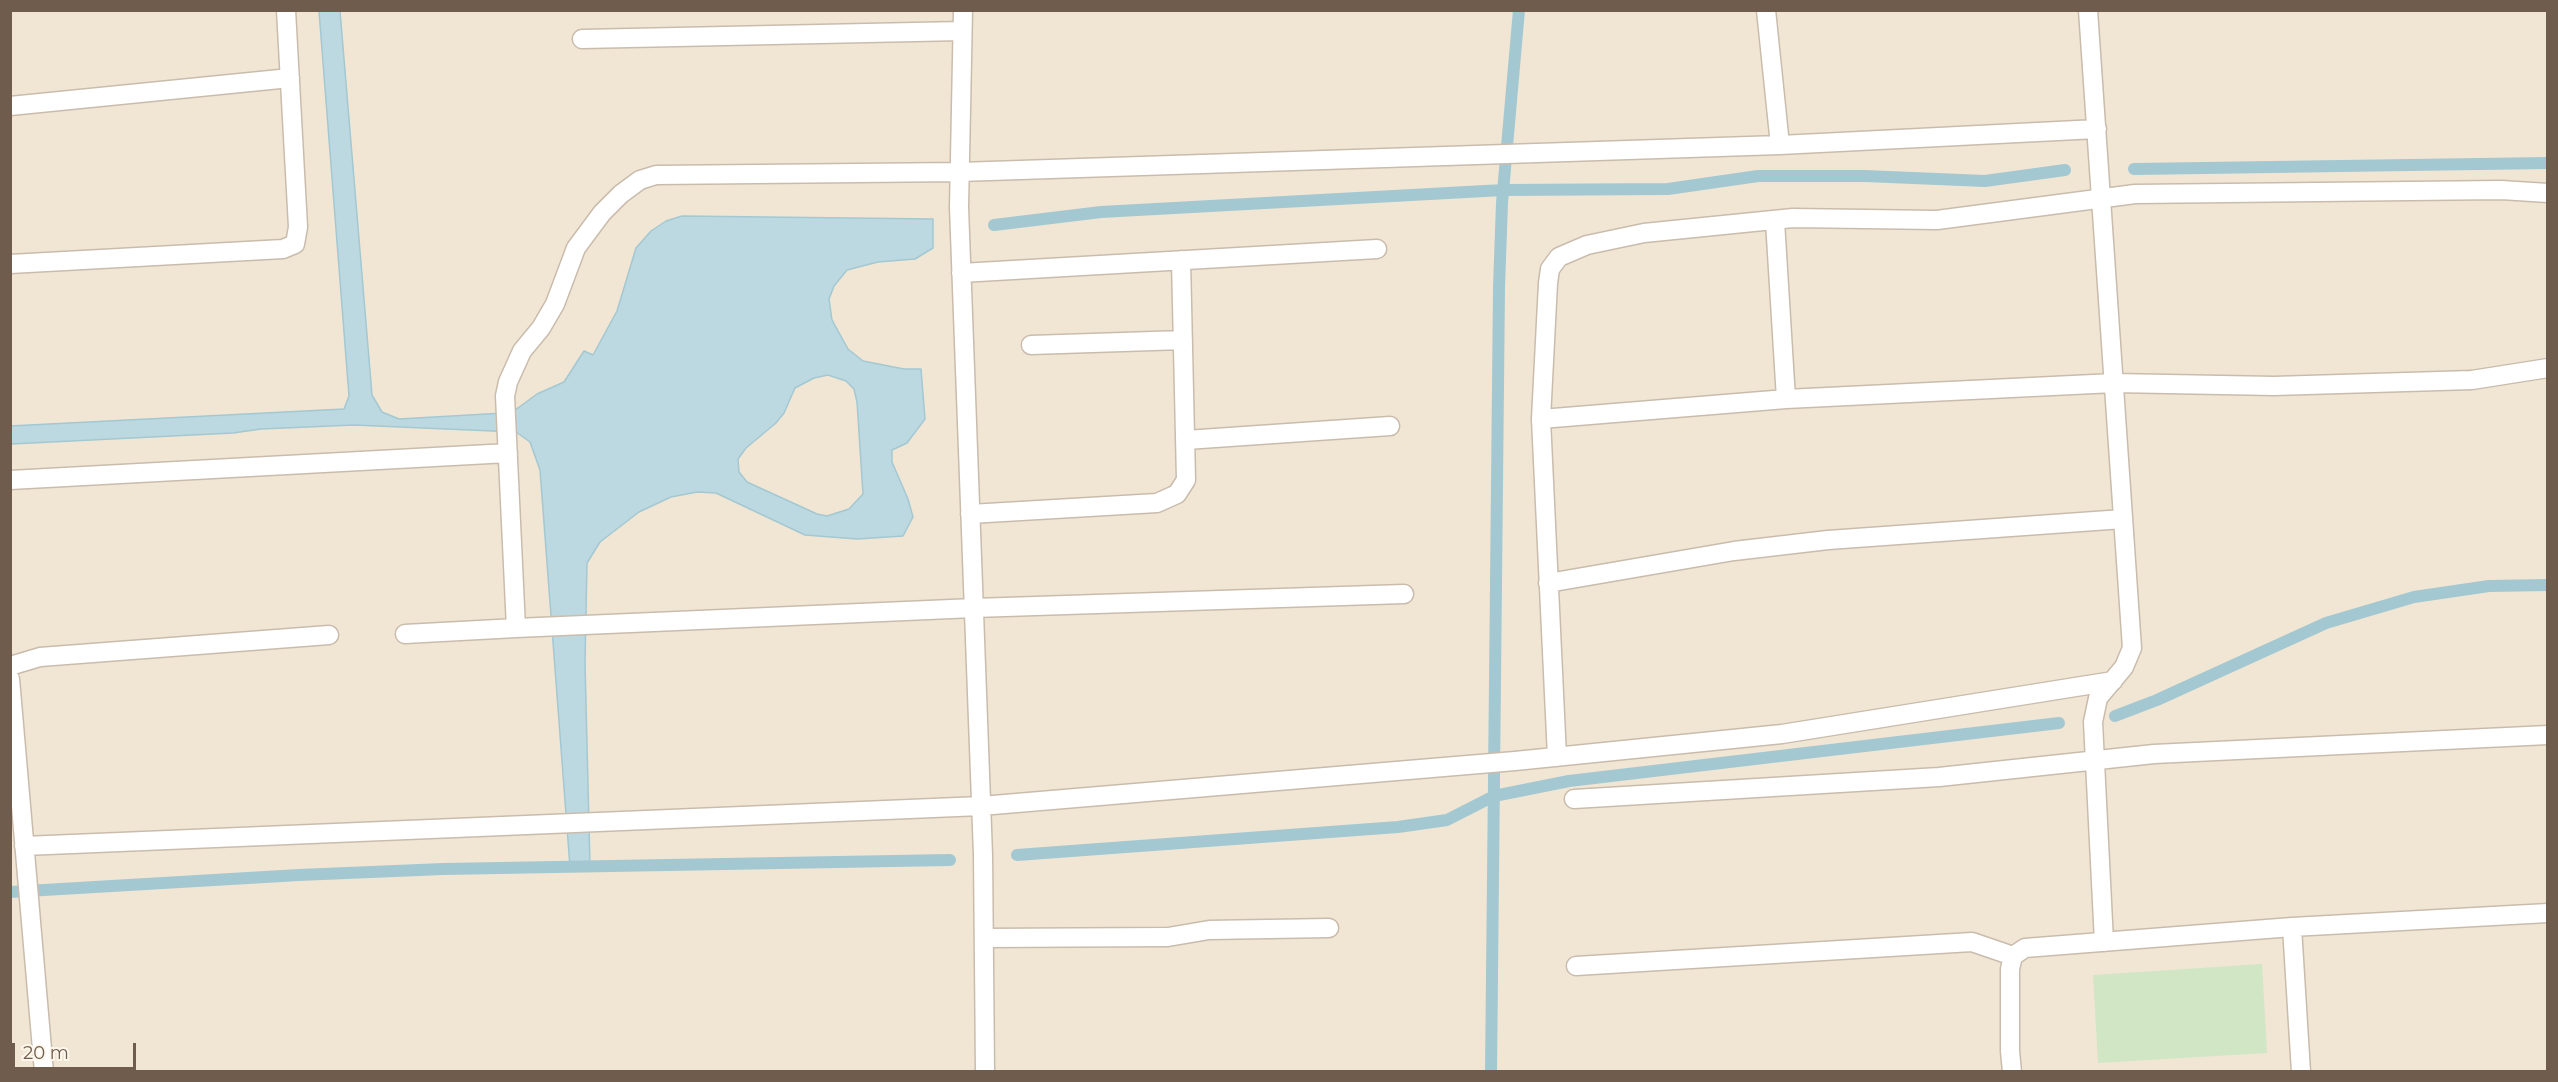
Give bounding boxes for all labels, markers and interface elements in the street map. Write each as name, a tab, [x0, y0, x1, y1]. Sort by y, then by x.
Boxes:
scale bar	[15, 1031, 140, 1069]
text: 20 m	[23, 1042, 69, 1064]

